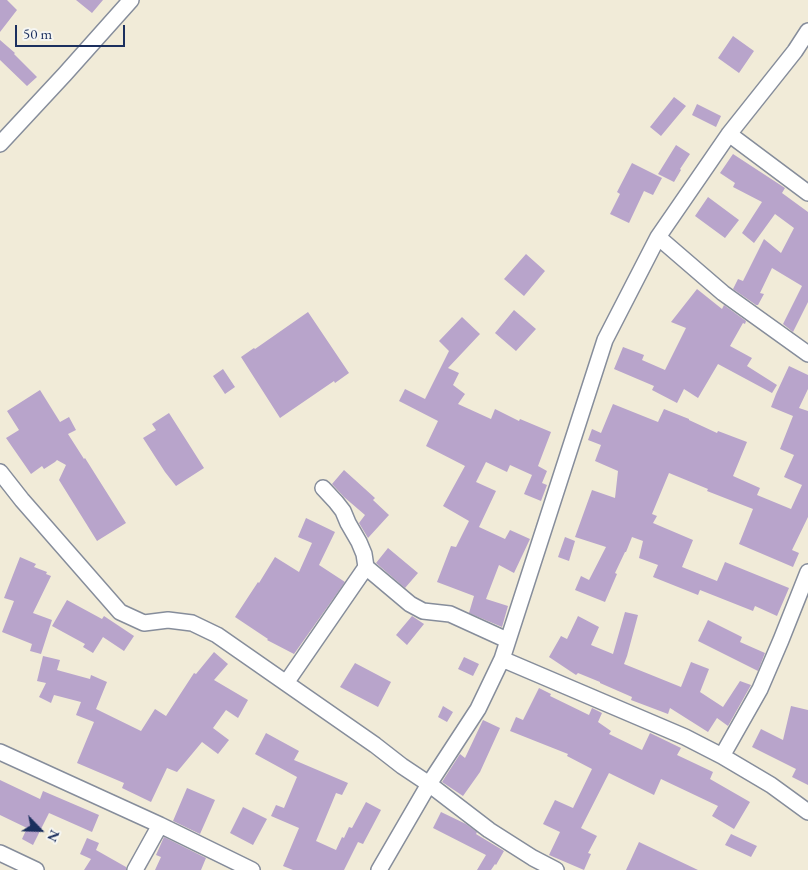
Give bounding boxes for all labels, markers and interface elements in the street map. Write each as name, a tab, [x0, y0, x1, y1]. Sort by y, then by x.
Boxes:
scale bar	[18, 15, 128, 47]
text: 50 m	[23, 24, 52, 43]
north arrow	[15, 805, 65, 855]
text: N	[43, 827, 64, 845]

